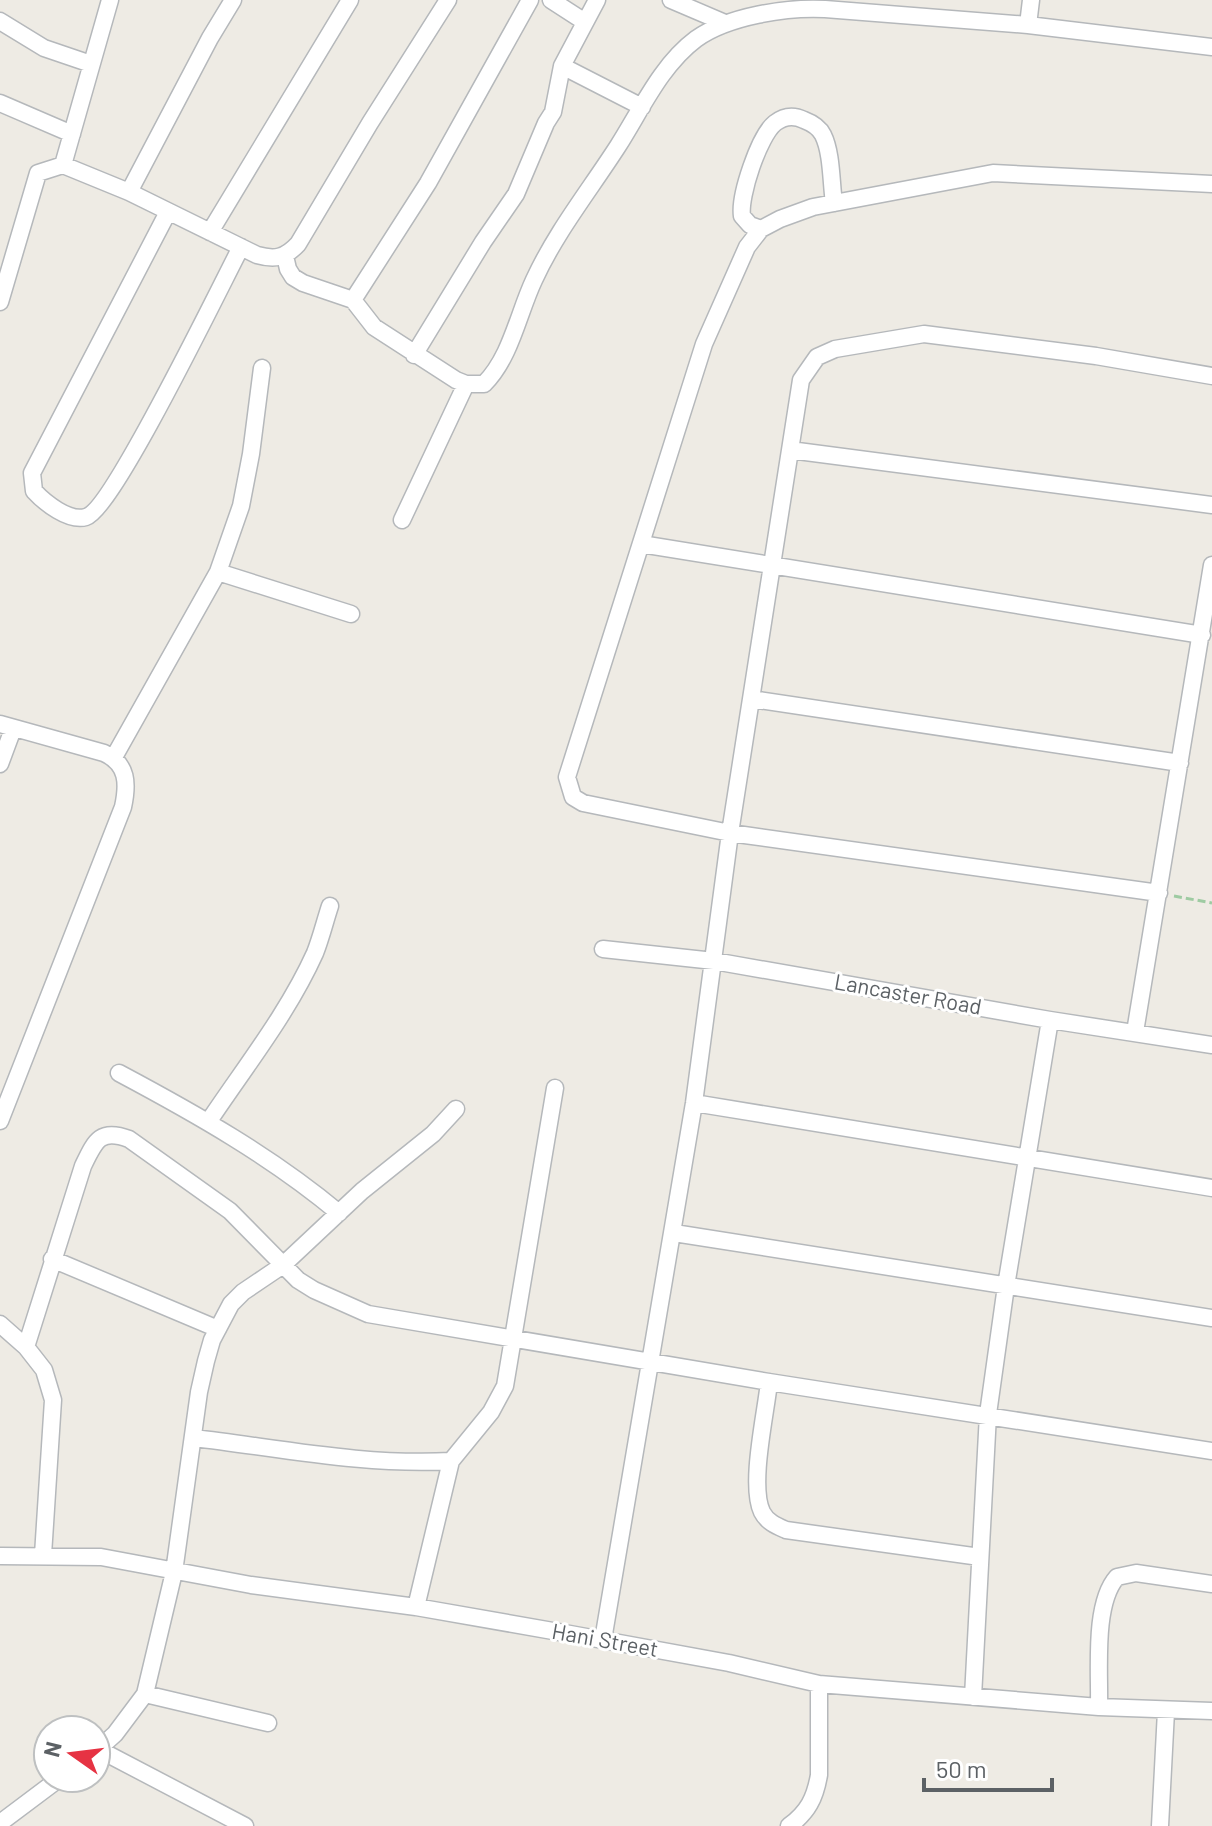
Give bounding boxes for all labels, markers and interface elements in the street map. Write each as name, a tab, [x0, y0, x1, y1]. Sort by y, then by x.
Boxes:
street label: Lancaster Road	[832, 967, 984, 1019]
street label: Hani Street	[550, 1617, 660, 1661]
north arrow	[32, 1714, 112, 1794]
text: N	[37, 1739, 66, 1759]
scale bar	[924, 1742, 1052, 1792]
text: 50 m	[936, 1754, 987, 1783]

